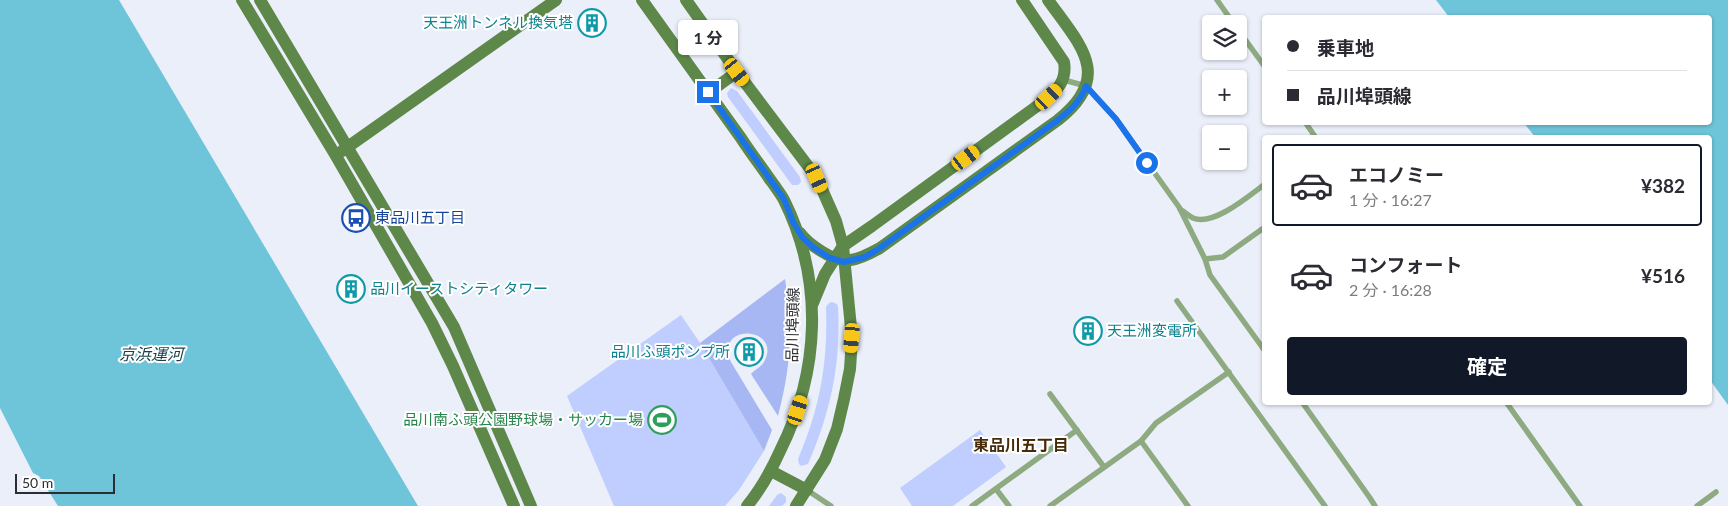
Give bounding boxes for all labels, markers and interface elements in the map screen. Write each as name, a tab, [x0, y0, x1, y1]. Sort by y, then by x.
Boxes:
building icon: 天王洲トンネル換気塔	[577, 8, 607, 38]
place label: 天王洲トンネル換気塔	[423, 13, 573, 31]
map controls	[1202, 15, 1247, 170]
button: layers	[1202, 15, 1247, 60]
callout: 1 分	[678, 19, 738, 54]
text: 1 分	[693, 28, 723, 47]
text: 乗車地	[1317, 36, 1374, 59]
car	[721, 56, 752, 88]
button: +	[1202, 70, 1247, 115]
route end	[697, 81, 719, 103]
car	[1032, 81, 1065, 113]
text: 品川埠頭線	[1317, 84, 1412, 107]
button: −	[1202, 125, 1247, 170]
car	[949, 143, 982, 173]
route start	[1136, 152, 1158, 174]
car	[804, 161, 829, 195]
icon: car	[1289, 163, 1334, 208]
text: エコノミー	[1349, 163, 1444, 186]
text: ¥382	[1641, 174, 1685, 197]
text: 1 分 · 16:27	[1349, 190, 1432, 209]
bus stop icon: 東品川五丁目	[341, 203, 371, 233]
place label: 東品川五丁目	[375, 208, 465, 226]
icon: car	[1289, 253, 1334, 298]
text: コンフォート	[1349, 253, 1462, 276]
text: ¥516	[1641, 264, 1685, 287]
building icon: 品川イーストシティタワー	[336, 274, 366, 304]
place label: 品川イーストシティタワー	[370, 279, 548, 297]
text: 2 分 · 16:28	[1349, 280, 1432, 299]
street label: 品川埠頭線	[782, 287, 802, 363]
building icon: 天王洲変電所	[1073, 316, 1103, 346]
place label: 天王洲変電所	[1107, 321, 1197, 339]
car	[843, 322, 860, 354]
building icon: 品川ふ頭ポンプ所	[734, 337, 764, 367]
button: 確定	[1287, 337, 1687, 395]
place label: 品川ふ頭ポンプ所	[610, 342, 730, 360]
water label: 京浜運河	[119, 344, 186, 363]
car	[786, 393, 809, 427]
sports icon: 品川南ふ頭公園野球場・サッカー場	[647, 405, 677, 435]
place label: 品川南ふ頭公園野球場・サッカー場	[403, 410, 643, 428]
district label: 東品川五丁目	[973, 435, 1069, 454]
scale bar	[15, 471, 115, 494]
text: 50 m	[22, 474, 53, 491]

